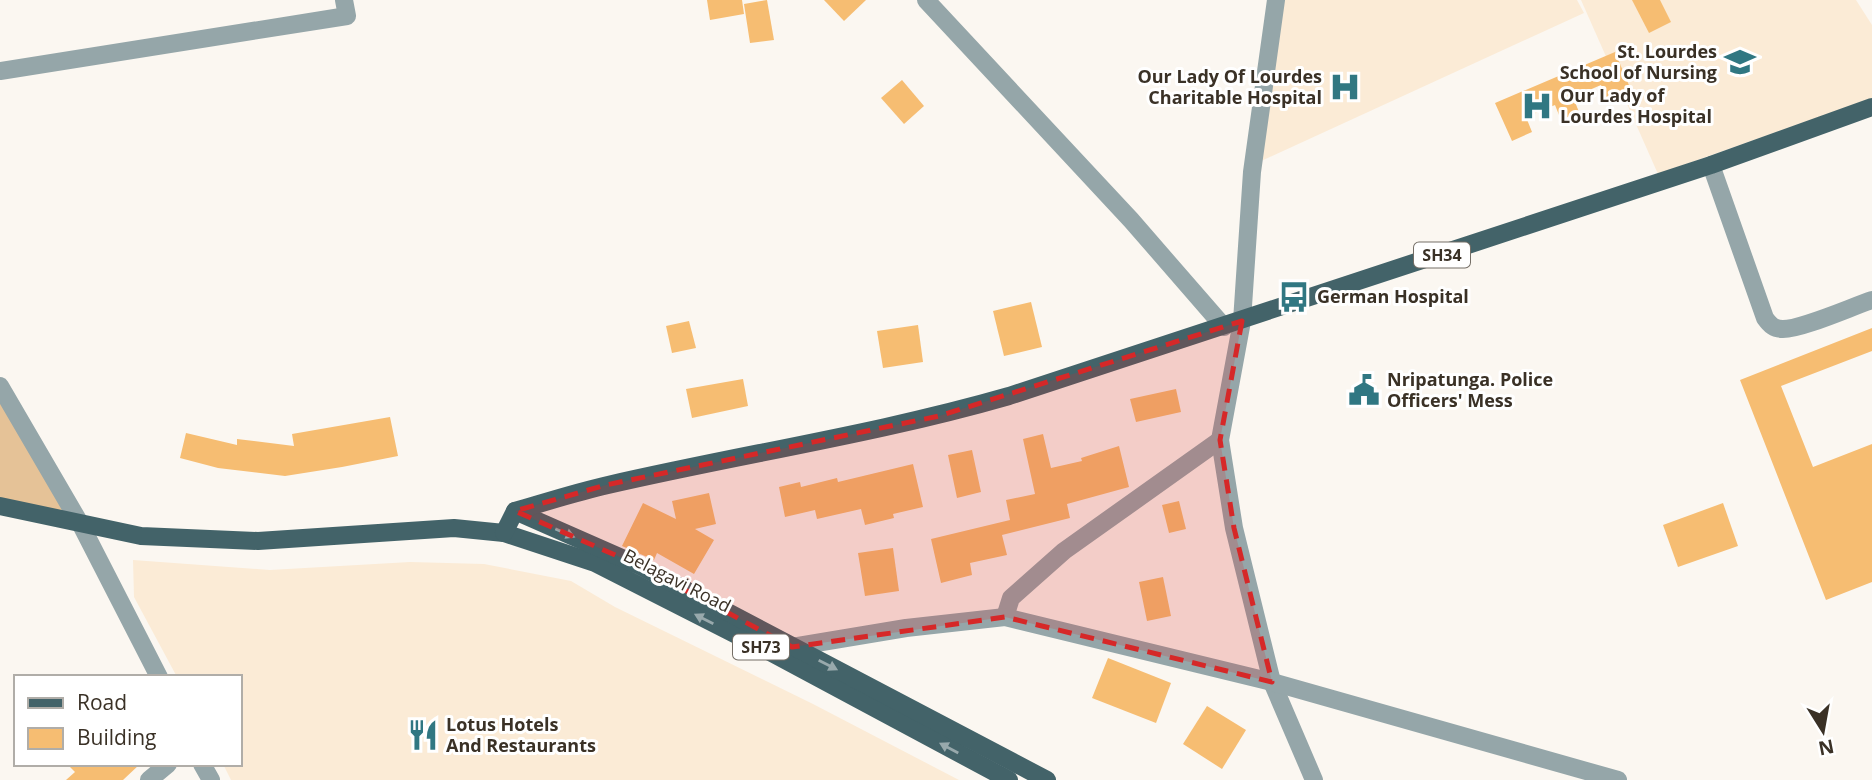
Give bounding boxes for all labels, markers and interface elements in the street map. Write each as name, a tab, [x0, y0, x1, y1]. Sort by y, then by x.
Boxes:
place label: St. Lourdes School of Nursing	[1560, 39, 1717, 84]
school or university icon: St. Lourdes School of Nursing	[1723, 45, 1757, 79]
place label: Our Lady Of Lourdes Charitable Hospital	[1137, 64, 1322, 109]
hospital icon: Our Lady Of Lourdes Charitable Hospital	[1328, 70, 1362, 104]
place label: Our Lady of Lourdes Hospital	[1560, 83, 1712, 128]
hospital icon: Our Lady of Lourdes Hospital	[1520, 89, 1554, 123]
road number: SH34	[1414, 243, 1470, 268]
bus stop icon: German Hospital	[1277, 280, 1311, 314]
place label: German Hospital	[1317, 284, 1469, 308]
place label: Nripatunga. Police Officers' Mess	[1387, 367, 1553, 412]
public building icon: Nripatunga. Police Officers' Mess	[1347, 373, 1381, 407]
one-way arrow	[555, 528, 576, 539]
street label: Belagavi Road	[620, 543, 735, 617]
one-way arrow	[694, 614, 714, 626]
road number: SH73	[733, 634, 789, 660]
one-way arrow	[818, 660, 838, 671]
legend	[14, 675, 242, 766]
text: Road	[77, 688, 127, 716]
north arrow	[1788, 696, 1858, 766]
place label: Lotus Hotels And Restaurants	[446, 712, 596, 757]
restaurant icon: Lotus Hotels And Restaurants	[406, 718, 440, 752]
text: Building	[77, 723, 156, 751]
text: N	[1816, 733, 1836, 762]
one-way arrow	[939, 742, 959, 754]

